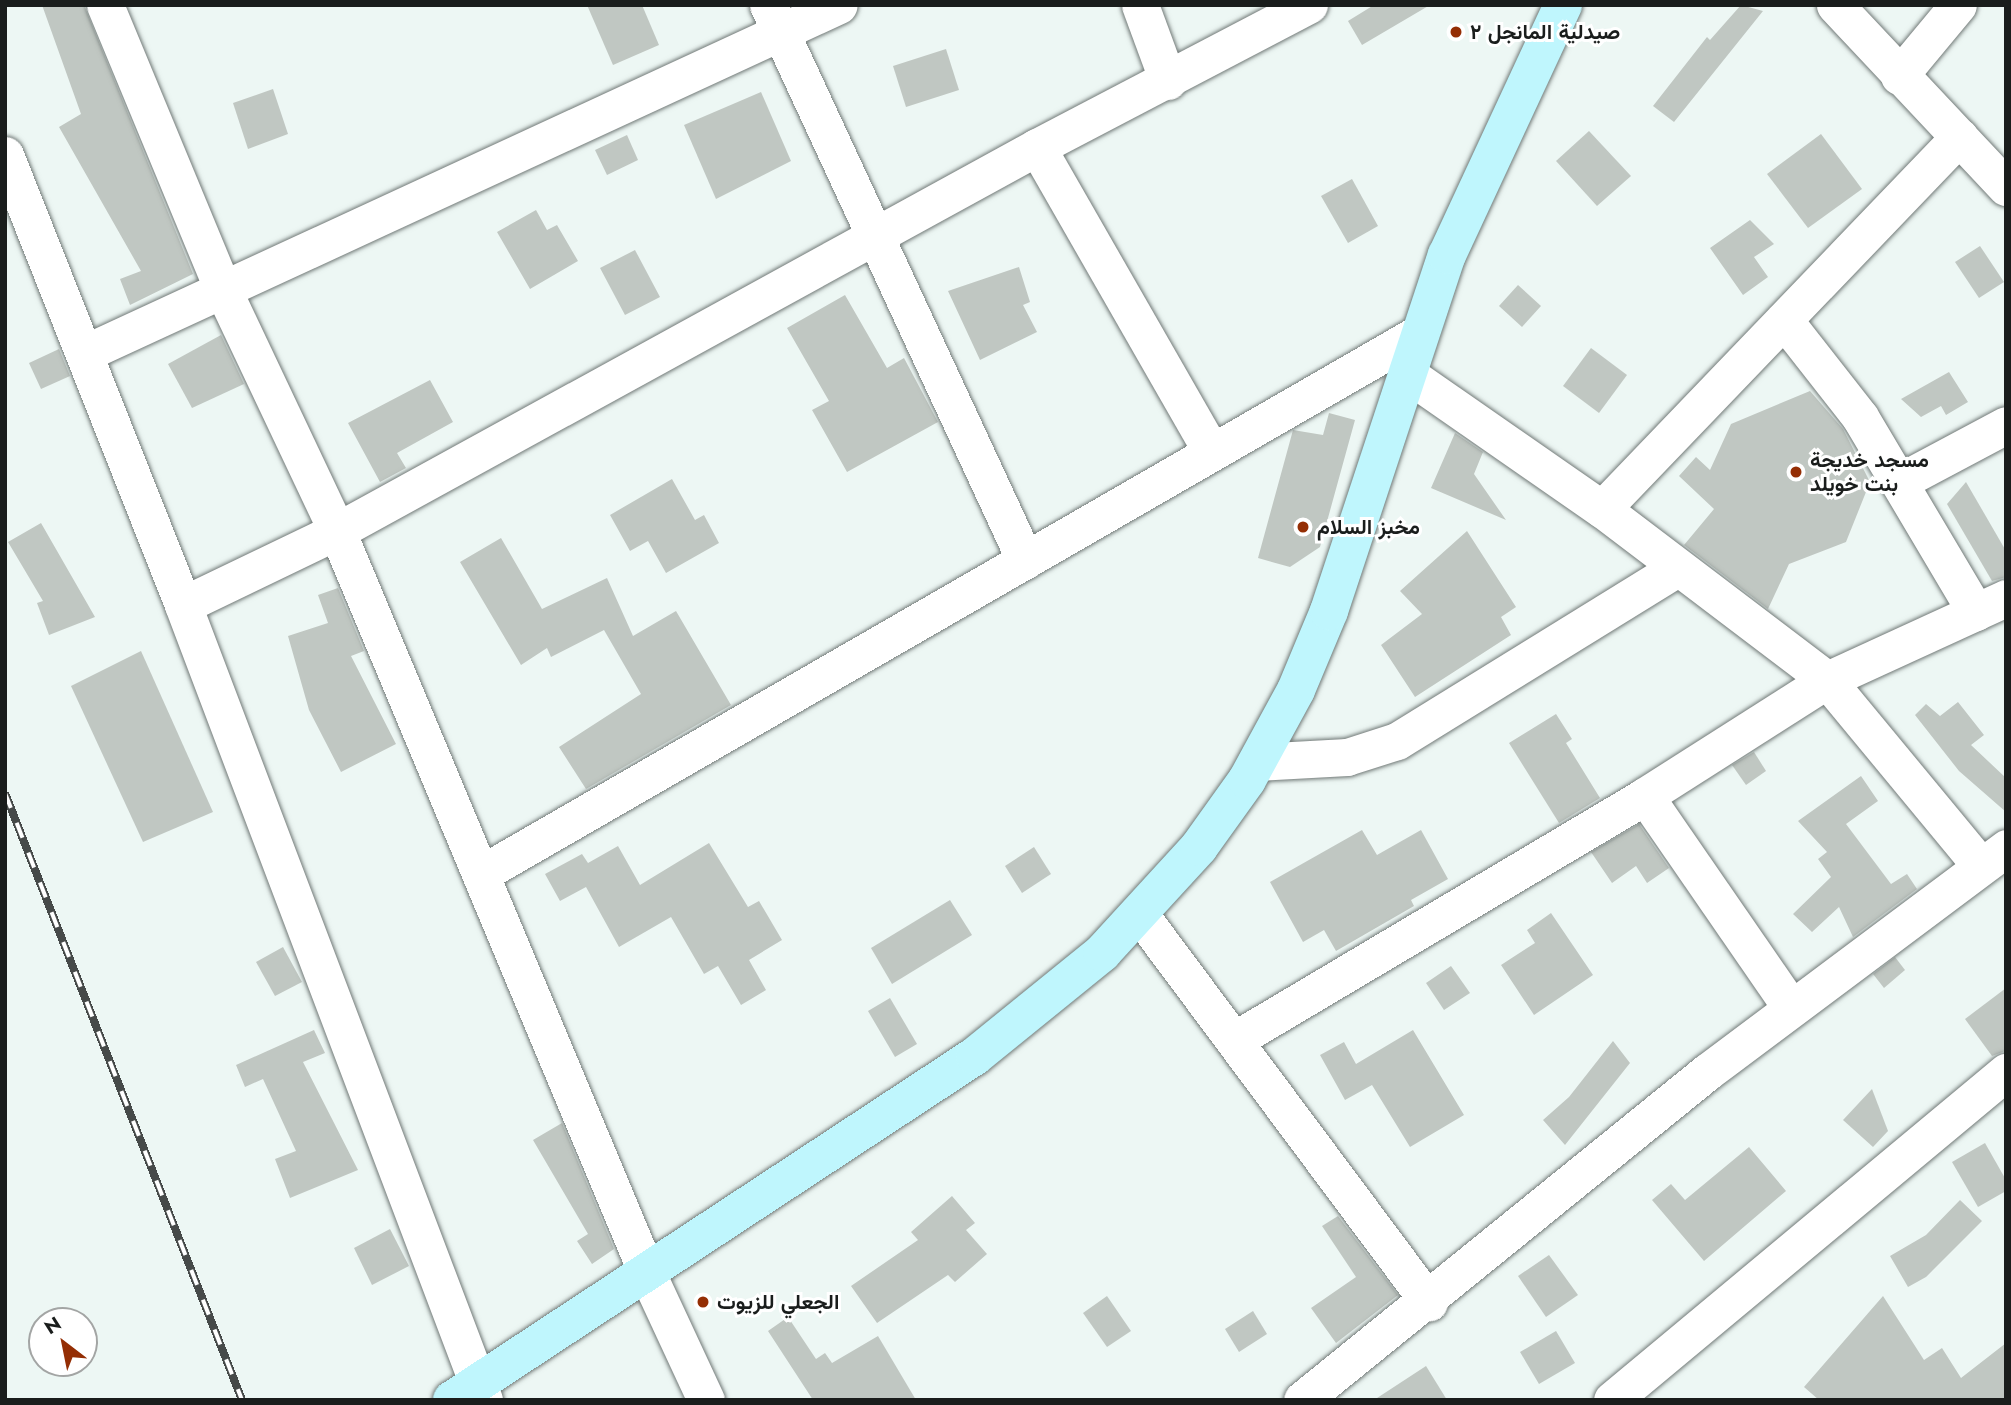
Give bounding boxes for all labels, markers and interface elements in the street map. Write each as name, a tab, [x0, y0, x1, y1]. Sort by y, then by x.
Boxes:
place label: صيدلية المانجل ٢	[1470, 19, 1620, 45]
marker: صيدلية المانجل ٢	[1448, 24, 1464, 40]
place label: مسجد خديجة بنت خويلد	[1810, 447, 1929, 497]
marker: مسجد خديجة بنت خويلد	[1788, 464, 1804, 480]
place label: مخبز السلام	[1317, 514, 1420, 540]
marker: مخبز السلام	[1295, 519, 1311, 535]
place label: الجعلي للزيوت	[717, 1289, 839, 1315]
marker: الجعلي للزيوت	[695, 1294, 711, 1310]
north arrow	[28, 1307, 98, 1377]
text: N	[39, 1310, 66, 1341]

